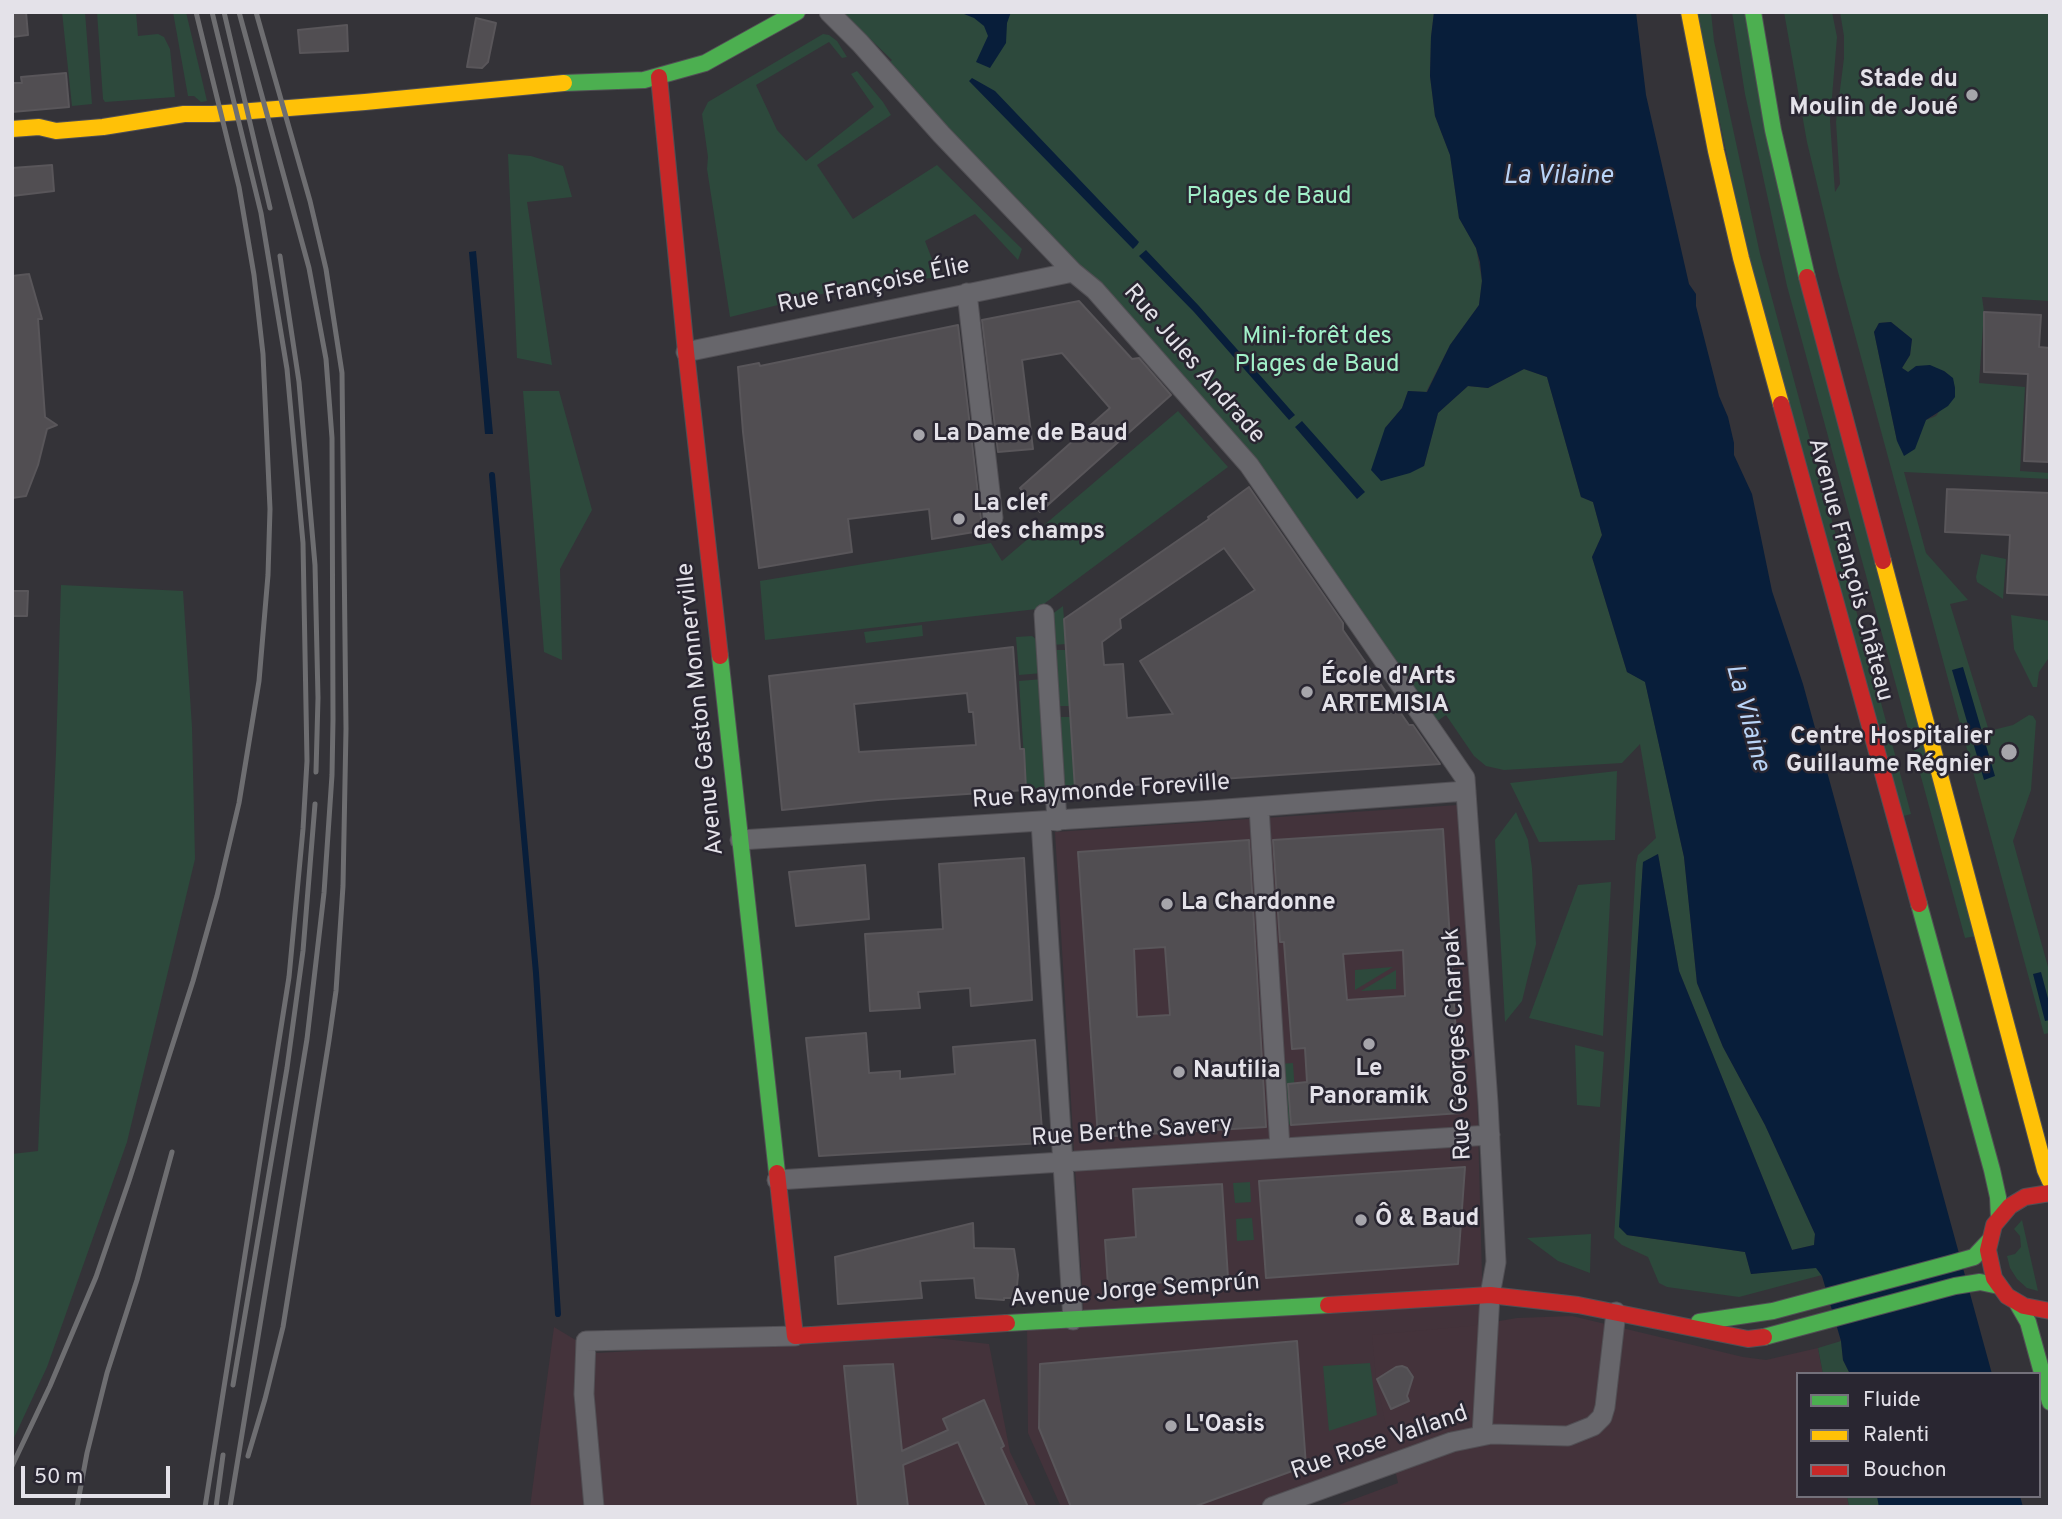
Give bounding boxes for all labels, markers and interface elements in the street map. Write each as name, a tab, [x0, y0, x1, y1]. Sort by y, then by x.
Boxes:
place label: Stade du Moulin de Joué	[1789, 67, 1958, 123]
marker: Stade du Moulin de Joué	[1964, 87, 1980, 103]
water label: La Vilaine	[1503, 162, 1613, 194]
park label: Plages de Baud	[1187, 184, 1351, 212]
street label: Rue Françoise Élie	[775, 253, 973, 321]
street label: Rue Jules Andrade	[1116, 279, 1270, 451]
park label: Mini-forêt des Plages de Baud	[1235, 324, 1399, 380]
place label: La Dame de Baud	[933, 421, 1128, 449]
marker: La Dame de Baud	[911, 427, 927, 443]
street label: Avenue François Château	[1800, 435, 1898, 705]
place label: La clef des champs	[973, 491, 1105, 547]
marker: La clef des champs	[951, 511, 967, 527]
street label: Avenue Gaston Monnerville	[672, 561, 732, 857]
water label: La Vilaine	[1717, 661, 1775, 775]
place label: École d'Arts ARTEMISIA	[1321, 664, 1456, 720]
marker: École d'Arts ARTEMISIA	[1299, 684, 1315, 700]
place label: Centre Hospitalier Guillaume Régnier	[1786, 724, 1993, 780]
marker: Centre Hospitalier Guillaume Régnier	[1999, 742, 2019, 762]
street label: Rue Raymonde Foreville	[971, 770, 1231, 816]
place label: La Chardonne	[1181, 890, 1336, 918]
marker: La Chardonne	[1159, 896, 1175, 912]
street label: Rue Georges Charpak	[1439, 927, 1479, 1161]
marker: Le Panoramik	[1361, 1036, 1377, 1052]
place label: Le Panoramik	[1309, 1056, 1429, 1112]
place label: Nautilia	[1193, 1058, 1281, 1086]
marker: Nautilia	[1171, 1064, 1187, 1080]
street label: Rue Berthe Savery	[1030, 1112, 1234, 1154]
place label: Ô & Baud	[1375, 1206, 1479, 1234]
marker: Ô & Baud	[1353, 1212, 1369, 1228]
street label: Avenue Jorge Semprún	[1009, 1269, 1261, 1315]
legend	[1796, 1372, 2041, 1498]
text: Fluide	[1863, 1387, 1921, 1414]
street label: Rue Rose Valland	[1288, 1400, 1472, 1488]
place label: L'Oasis	[1185, 1412, 1265, 1440]
marker: L'Oasis	[1163, 1418, 1179, 1434]
text: Ralenti	[1863, 1422, 1929, 1449]
scale bar	[24, 1452, 173, 1496]
text: Bouchon	[1863, 1457, 1946, 1484]
text: 50 m	[34, 1464, 83, 1491]

